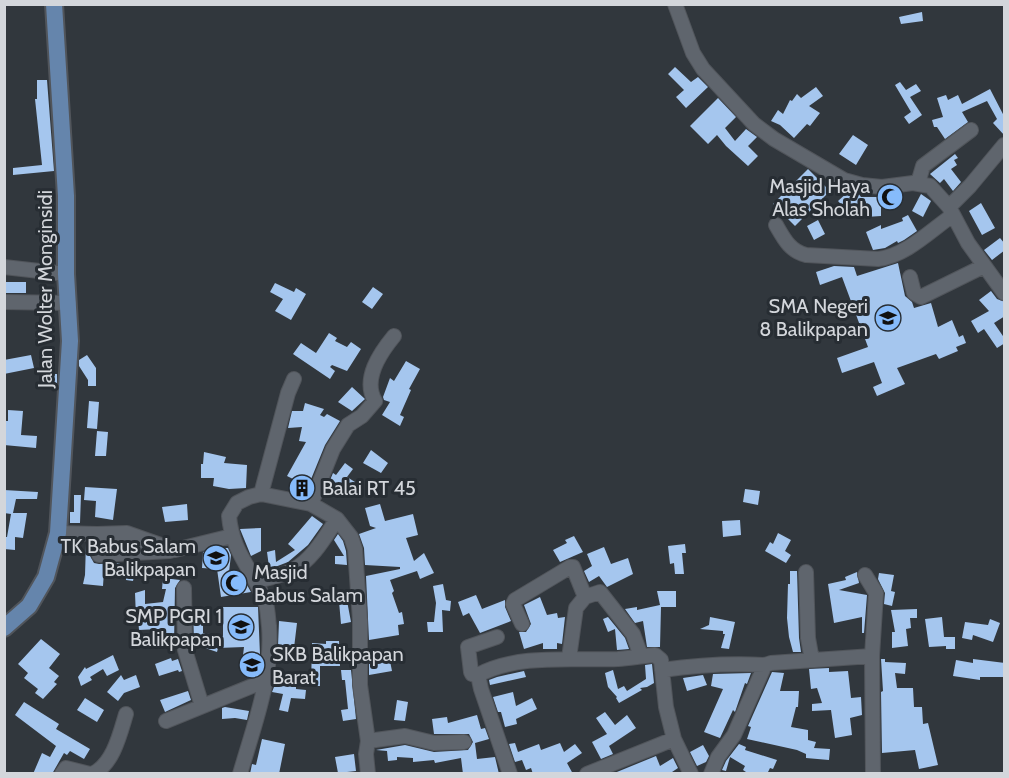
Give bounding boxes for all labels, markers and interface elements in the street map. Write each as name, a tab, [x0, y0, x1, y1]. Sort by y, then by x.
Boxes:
place label: Masjid Haya Alas Sholah	[769, 174, 870, 221]
mosque icon: Masjid Haya Alas Sholah	[875, 182, 905, 212]
street label: Jalan Wolter Monginsidi	[33, 190, 57, 389]
place label: SMA Negeri 8 Balikpapan	[759, 294, 868, 341]
school or university icon: SMA Negeri 8 Balikpapan	[873, 303, 903, 333]
building icon: Balai RT 45	[287, 473, 317, 503]
place label: Balai RT 45	[322, 476, 416, 500]
place label: TK Babus Salam Balikpapan	[60, 534, 196, 581]
school or university icon: TK Babus Salam Balikpapan	[201, 543, 231, 573]
place label: Masjid Babus Salam	[254, 560, 363, 607]
mosque icon: Masjid Babus Salam	[219, 568, 249, 598]
place label: SMP PGRI 1 Balikpapan	[125, 604, 222, 651]
school or university icon: SMP PGRI 1 Balikpapan	[226, 612, 256, 642]
place label: SKB Balikpapan Barat	[272, 642, 404, 689]
school or university icon: SKB Balikpapan Barat	[237, 650, 267, 680]

